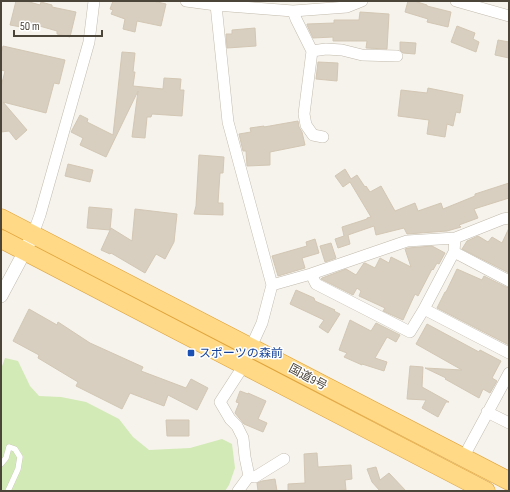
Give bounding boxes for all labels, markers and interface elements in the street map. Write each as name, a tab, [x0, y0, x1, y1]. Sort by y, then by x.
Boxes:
scale bar	[14, 12, 102, 38]
text: 50 m	[20, 19, 40, 34]
place label: スポーツの森前	[199, 346, 283, 361]
marker: スポーツの森前	[186, 348, 196, 358]
street label: 国道9号	[286, 361, 330, 394]

